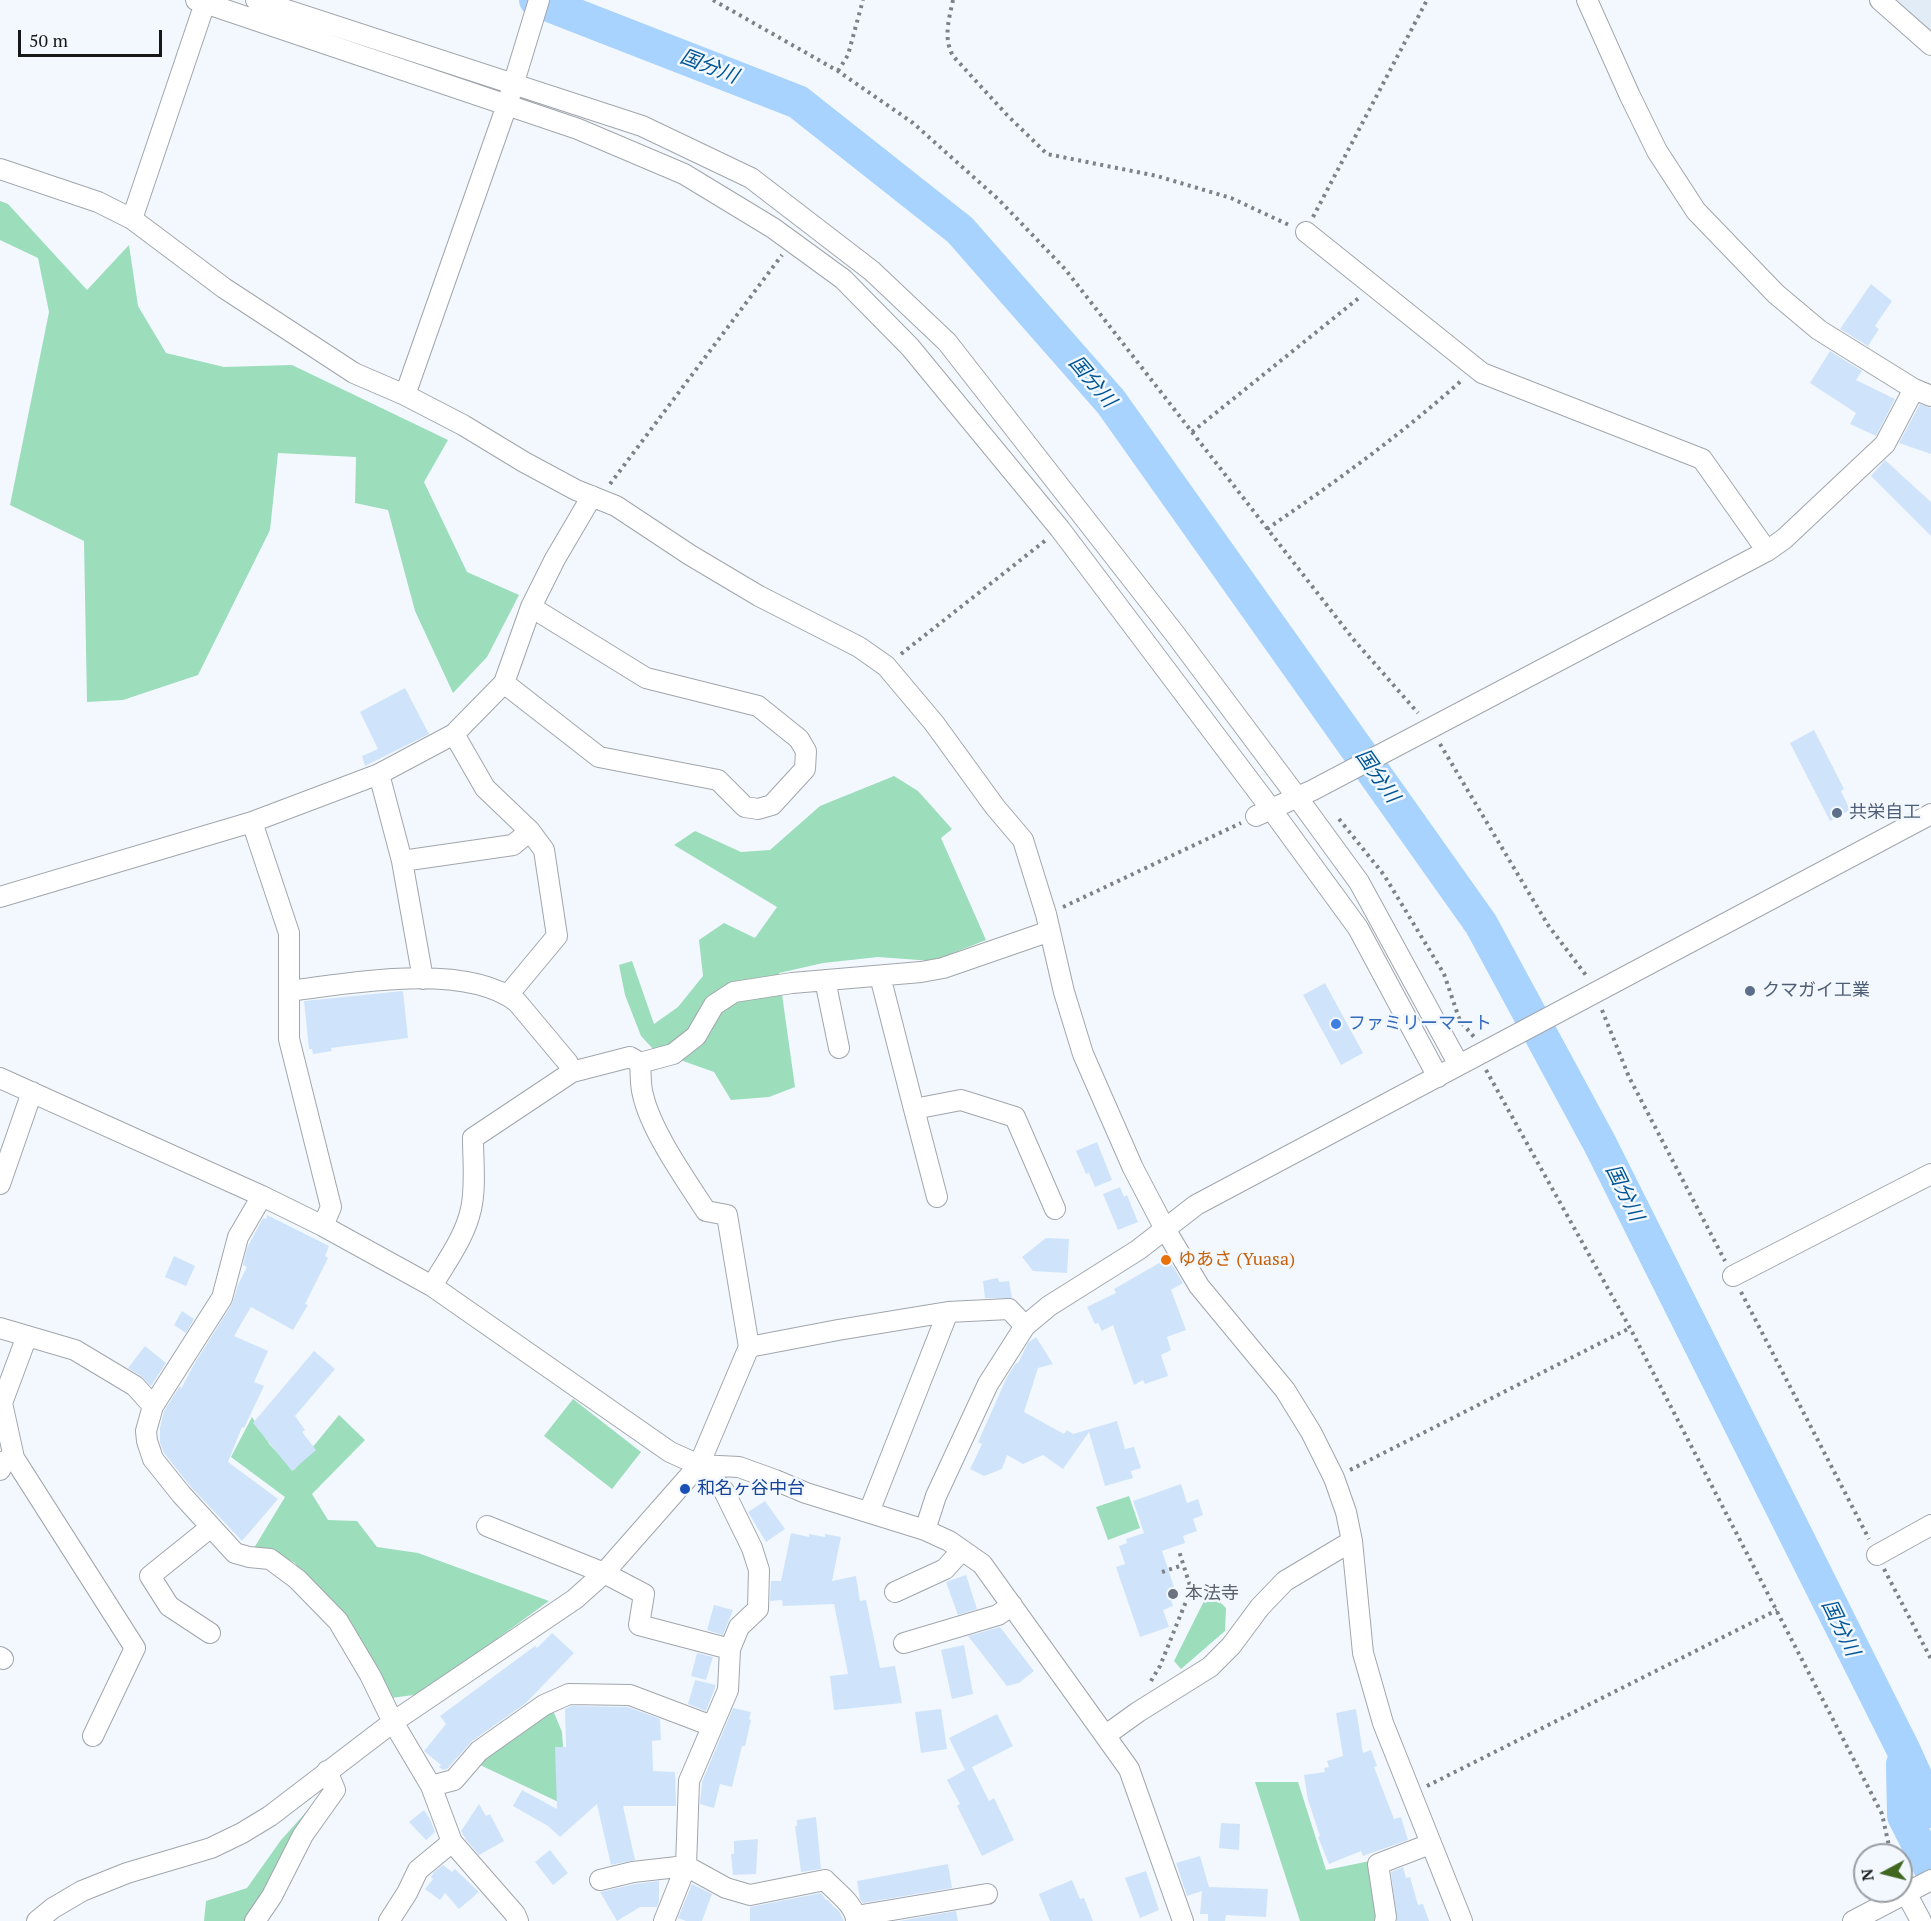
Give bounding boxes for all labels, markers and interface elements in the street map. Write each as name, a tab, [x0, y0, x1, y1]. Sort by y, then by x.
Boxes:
scale bar	[21, 18, 165, 56]
text: 50 m	[29, 28, 68, 52]
water label: 国分川	[677, 45, 741, 89]
water label: 国分川	[1064, 351, 1120, 413]
water label: 国分川	[1350, 745, 1404, 807]
place label: 共栄自工	[1849, 802, 1921, 824]
marker: 共栄自工	[1830, 806, 1844, 820]
place label: クマガイ工業	[1762, 980, 1870, 1002]
marker: クマガイ工業	[1743, 984, 1757, 998]
place label: ファミリーマート	[1348, 1013, 1492, 1035]
marker: ファミリーマート	[1329, 1017, 1343, 1031]
water label: 国分川	[1600, 1161, 1648, 1225]
place label: ゆあさ (Yuasa)	[1178, 1249, 1295, 1271]
marker: ゆあさ (Yuasa)	[1159, 1253, 1173, 1267]
place label: 和名ヶ谷中台	[697, 1478, 805, 1500]
marker: 和名ヶ谷中台	[678, 1482, 692, 1496]
place label: 本法寺	[1185, 1583, 1239, 1605]
marker: 本法寺	[1166, 1587, 1180, 1601]
water label: 国分川	[1816, 1596, 1864, 1660]
north arrow	[1853, 1843, 1913, 1903]
text: N	[1855, 1868, 1879, 1882]

